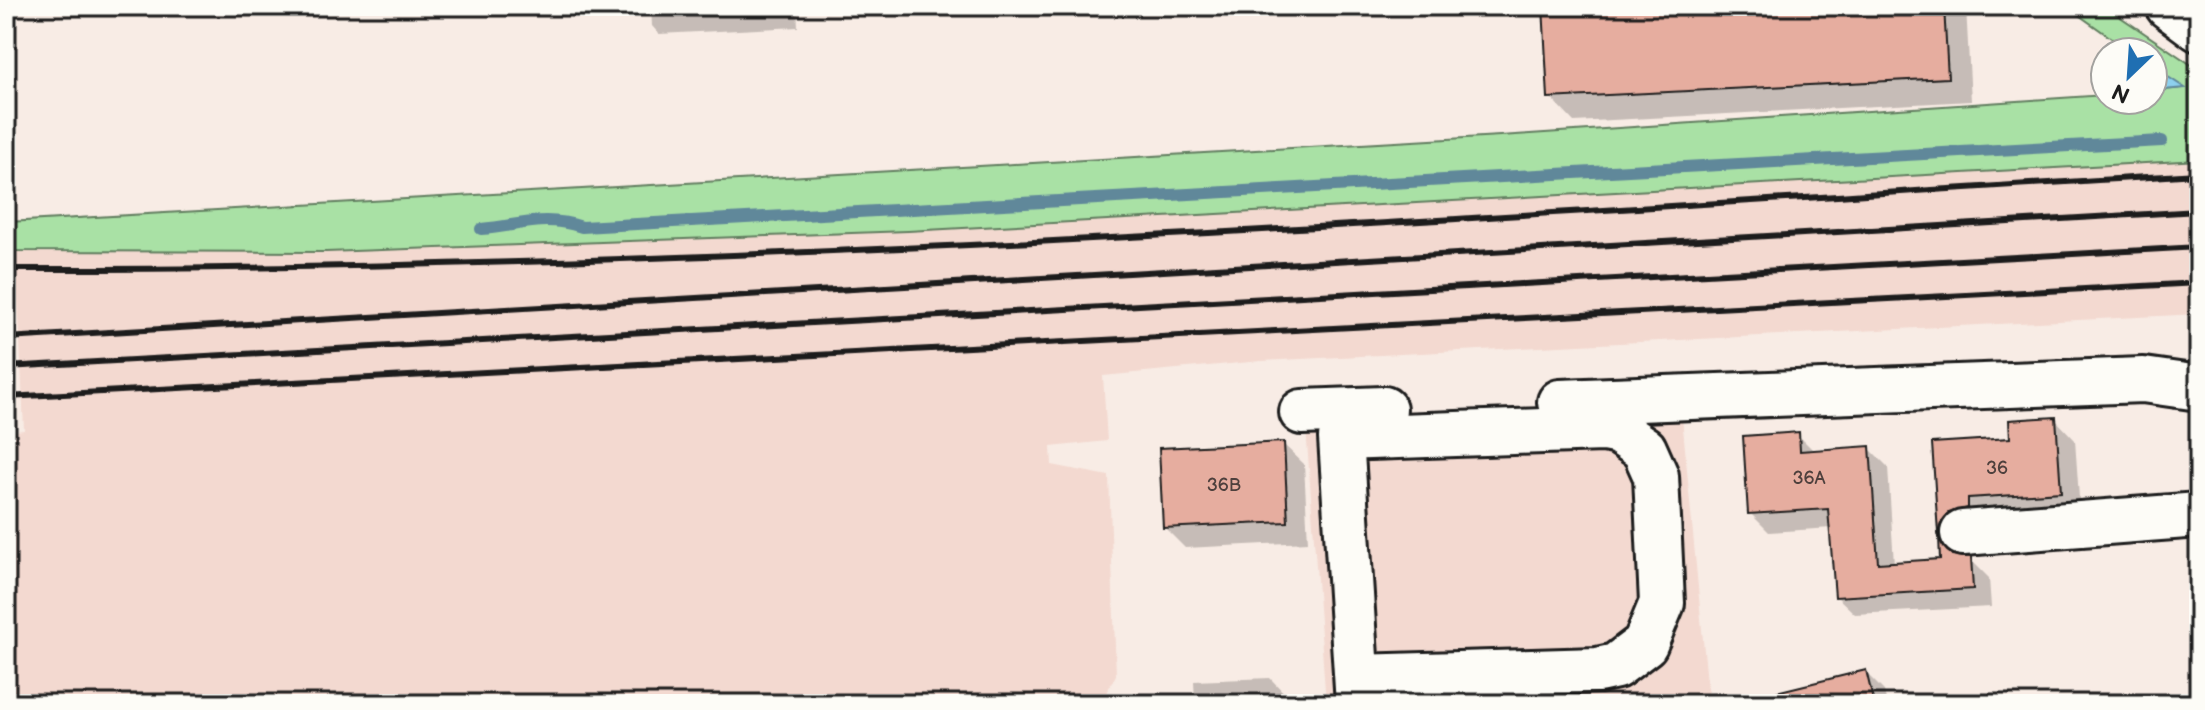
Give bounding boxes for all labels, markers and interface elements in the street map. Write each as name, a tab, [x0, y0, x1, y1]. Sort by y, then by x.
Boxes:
north arrow	[2089, 36, 2169, 116]
text: N	[2108, 77, 2134, 108]
house number: 36	[1986, 458, 2008, 479]
house number: 36A	[1792, 468, 1826, 489]
house number: 36B	[1207, 475, 1241, 496]

